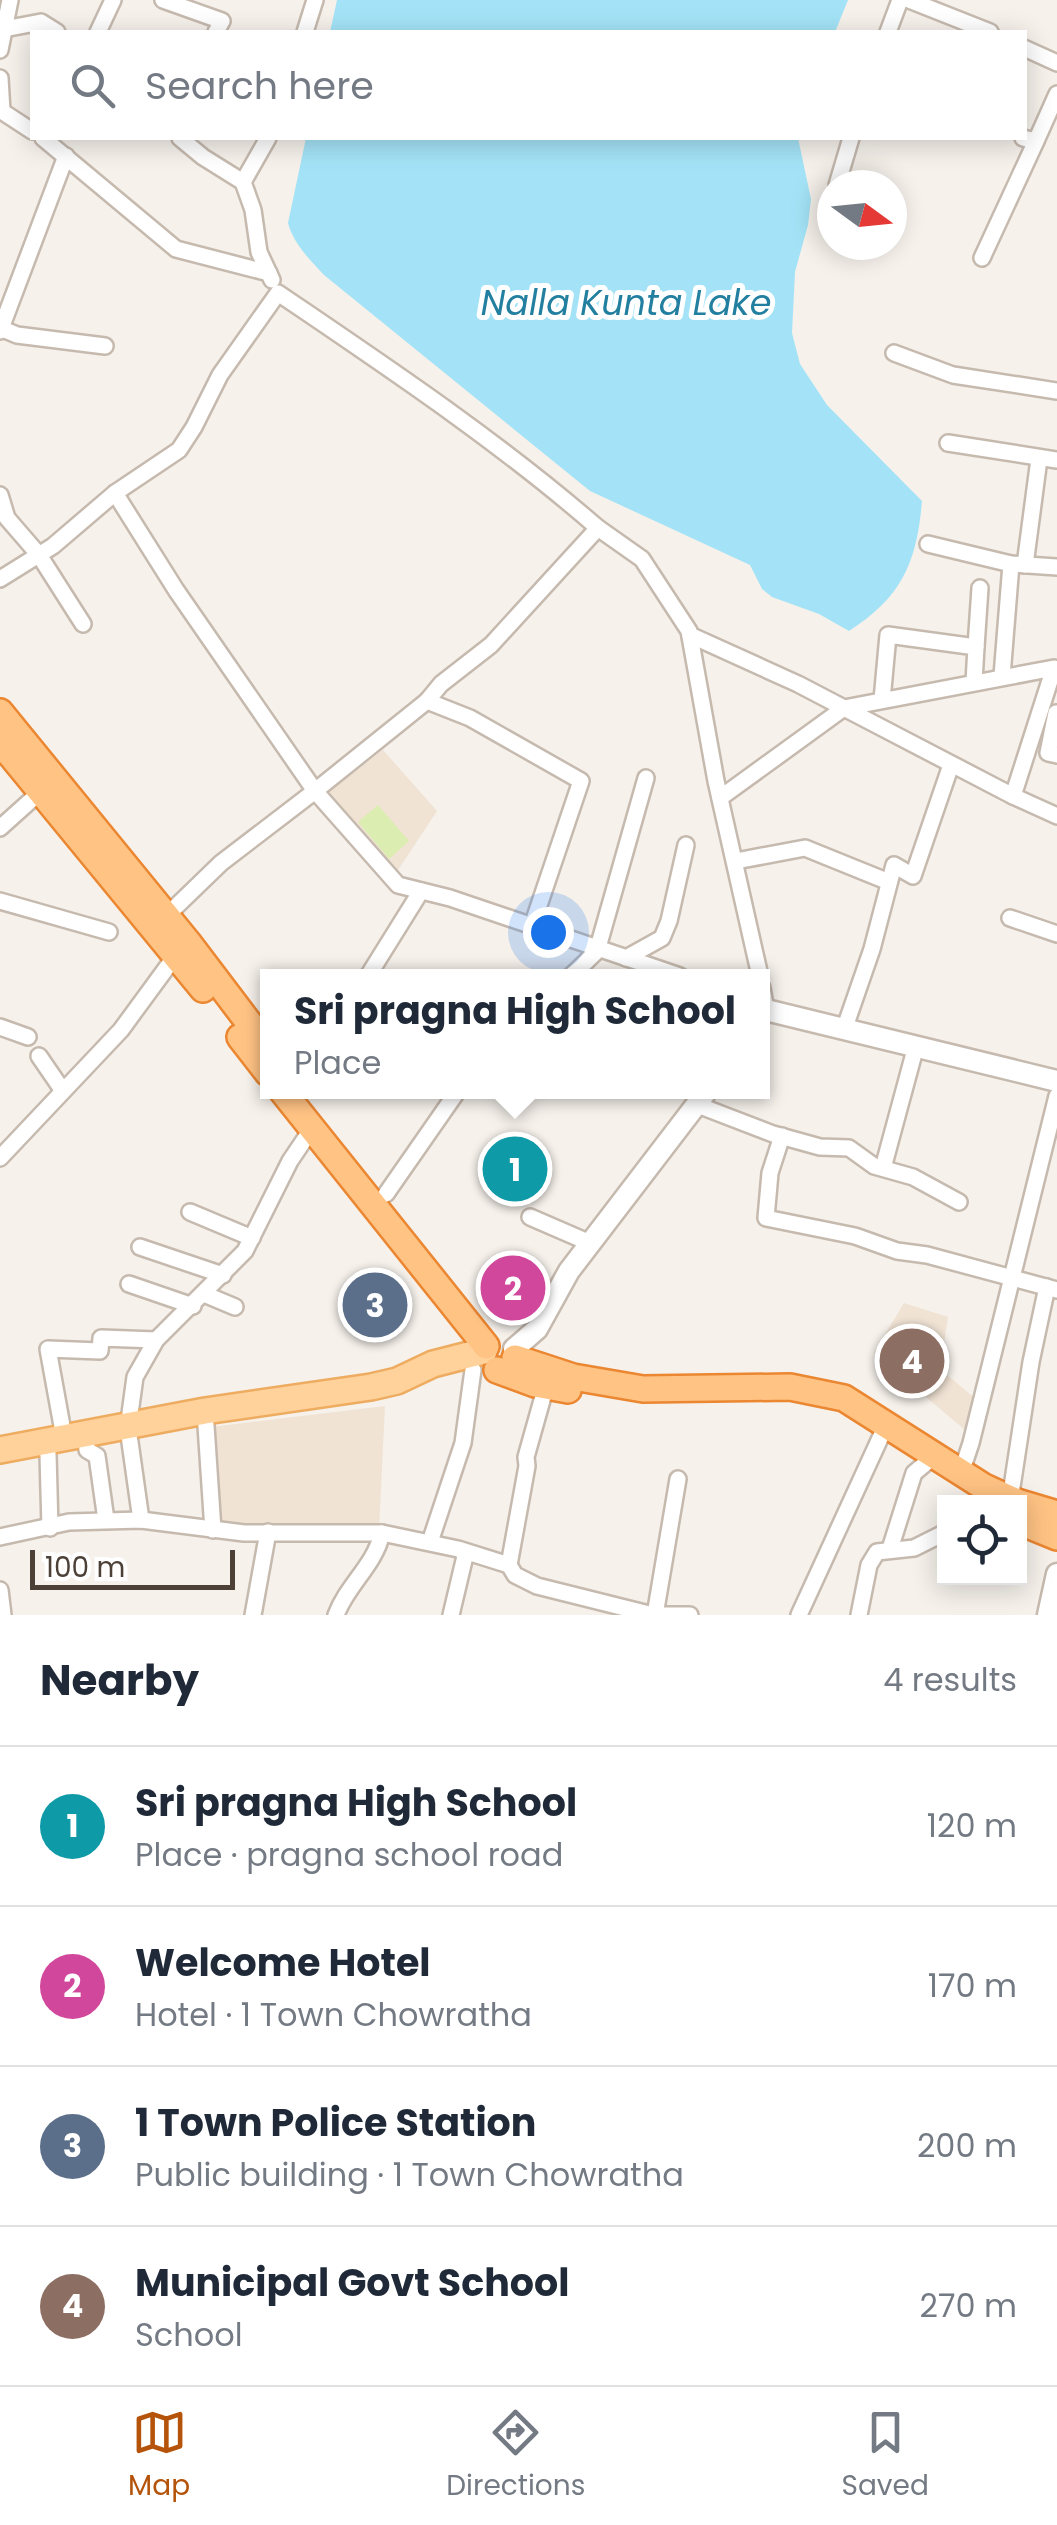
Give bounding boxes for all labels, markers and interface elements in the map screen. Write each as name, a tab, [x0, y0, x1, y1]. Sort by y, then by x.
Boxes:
search box	[30, 30, 1027, 140]
icon: search	[65, 58, 120, 113]
text: Search here	[145, 59, 374, 112]
north arrow	[817, 170, 907, 260]
water label: Nalla Kunta Lake	[481, 278, 771, 327]
your location	[523, 907, 574, 958]
popup	[260, 969, 770, 1099]
text: Sri pragna High School	[294, 984, 736, 1037]
text: Place	[294, 1040, 381, 1085]
pin: 1	[482, 1132, 548, 1206]
pin: 2	[480, 1250, 546, 1326]
pin: 3	[342, 1268, 408, 1342]
pin: 4	[880, 1324, 944, 1398]
map controls	[937, 1495, 1027, 1585]
button: locate	[937, 1495, 1027, 1585]
scale bar	[30, 1545, 235, 1590]
text: 100 m	[45, 1548, 125, 1587]
text: Nearby	[40, 1651, 199, 1710]
text: 4 results	[883, 1657, 1017, 1702]
text: Sri pragna High School	[135, 1776, 577, 1829]
text: 1	[66, 1803, 79, 1848]
text: 120 m	[927, 1803, 1017, 1848]
text: Place · pragna school road	[135, 1832, 563, 1877]
text: Welcome Hotel	[135, 1936, 431, 1989]
text: 2	[63, 1963, 82, 2008]
text: 170 m	[928, 1963, 1017, 2008]
text: Hotel · 1 Town Chowratha	[135, 1992, 532, 2037]
text: 1 Town Police Station	[135, 2096, 536, 2149]
text: 3	[63, 2123, 82, 2168]
text: 200 m	[917, 2123, 1017, 2168]
text: Public building · 1 Town Chowratha	[135, 2152, 684, 2197]
text: Municipal Govt School	[135, 2256, 569, 2309]
text: 4	[62, 2283, 83, 2328]
text: 270 m	[920, 2283, 1017, 2328]
text: School	[135, 2312, 243, 2357]
tab: Map	[128, 2405, 190, 2507]
tab: Directions	[446, 2405, 585, 2507]
tab: Saved	[842, 2405, 929, 2507]

